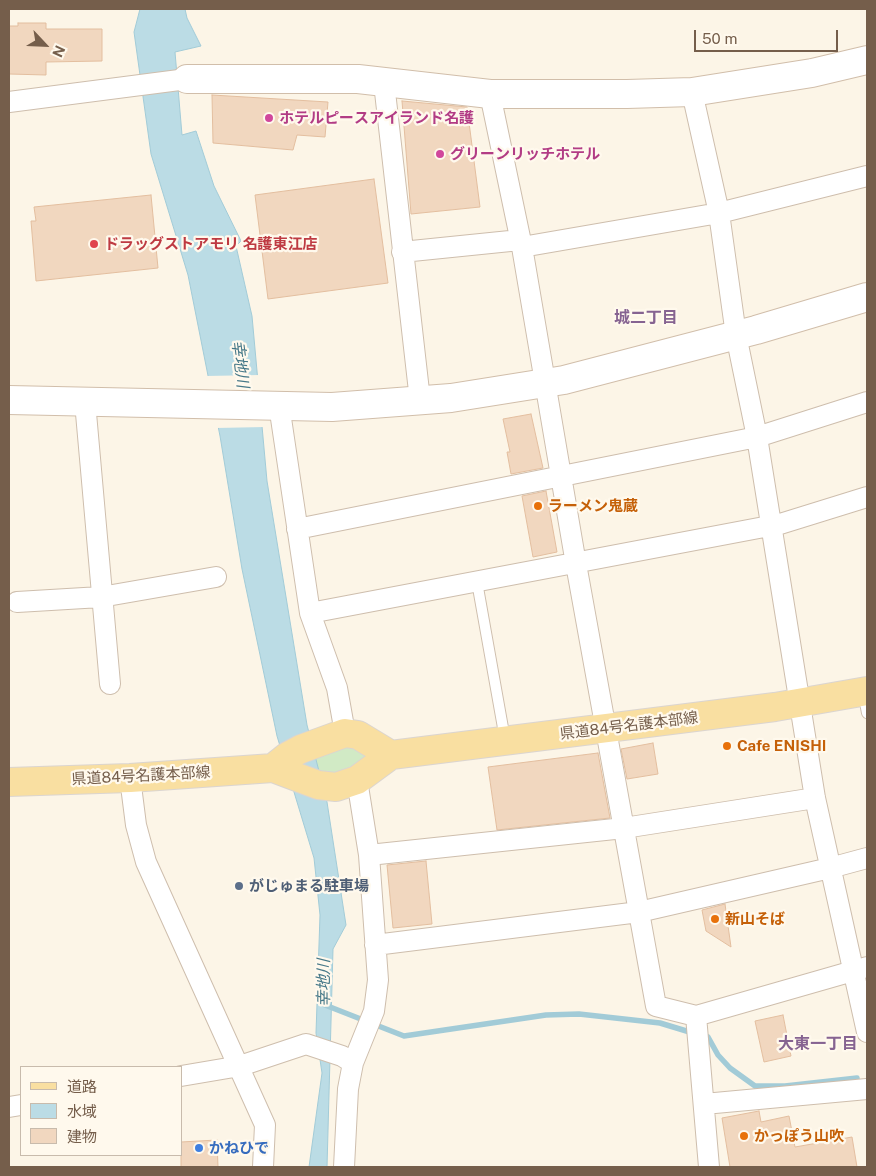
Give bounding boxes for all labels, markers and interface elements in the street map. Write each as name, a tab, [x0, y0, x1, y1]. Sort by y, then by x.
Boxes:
north arrow	[20, 20, 70, 70]
scale bar	[696, 20, 840, 52]
text: 50 m	[702, 30, 737, 47]
text: N	[49, 43, 68, 60]
place label: ホテルピースアイランド名護	[279, 109, 474, 127]
marker: ホテルピースアイランド名護	[263, 112, 275, 124]
place label: グリーンリッチホテル	[450, 145, 600, 163]
marker: グリーンリッチホテル	[434, 148, 446, 160]
place label: ドラッグストアモリ 名護東江店	[104, 235, 317, 253]
marker: ドラッグストアモリ 名護東江店	[88, 238, 100, 250]
district label: 城二丁目	[614, 308, 678, 328]
water label: 幸地川	[228, 339, 252, 389]
place label: ラーメン鬼蔵	[548, 497, 638, 515]
marker: ラーメン鬼蔵	[532, 500, 544, 512]
street label: 県道84号名護本部線	[559, 709, 699, 743]
place label: Cafe ENISHI	[737, 737, 826, 755]
marker: Cafe ENISHI	[721, 740, 733, 752]
street label: 県道84号名護本部線	[71, 763, 211, 789]
place label: がじゅまる駐車場	[249, 877, 369, 895]
marker: がじゅまる駐車場	[233, 880, 245, 892]
place label: 新山そば	[725, 910, 785, 928]
marker: 新山そば	[709, 913, 721, 925]
water label: 幸地川	[314, 959, 334, 1007]
district label: 大東一丁目	[778, 1034, 858, 1054]
legend	[20, 1066, 182, 1156]
text: 道路	[67, 1078, 97, 1095]
text: 水域	[67, 1103, 97, 1120]
place label: かっぽう山吹	[754, 1127, 844, 1145]
text: 建物	[67, 1128, 97, 1145]
marker: かっぽう山吹	[738, 1130, 750, 1142]
place label: かねひで	[209, 1139, 269, 1157]
marker: かねひで	[193, 1142, 205, 1154]

